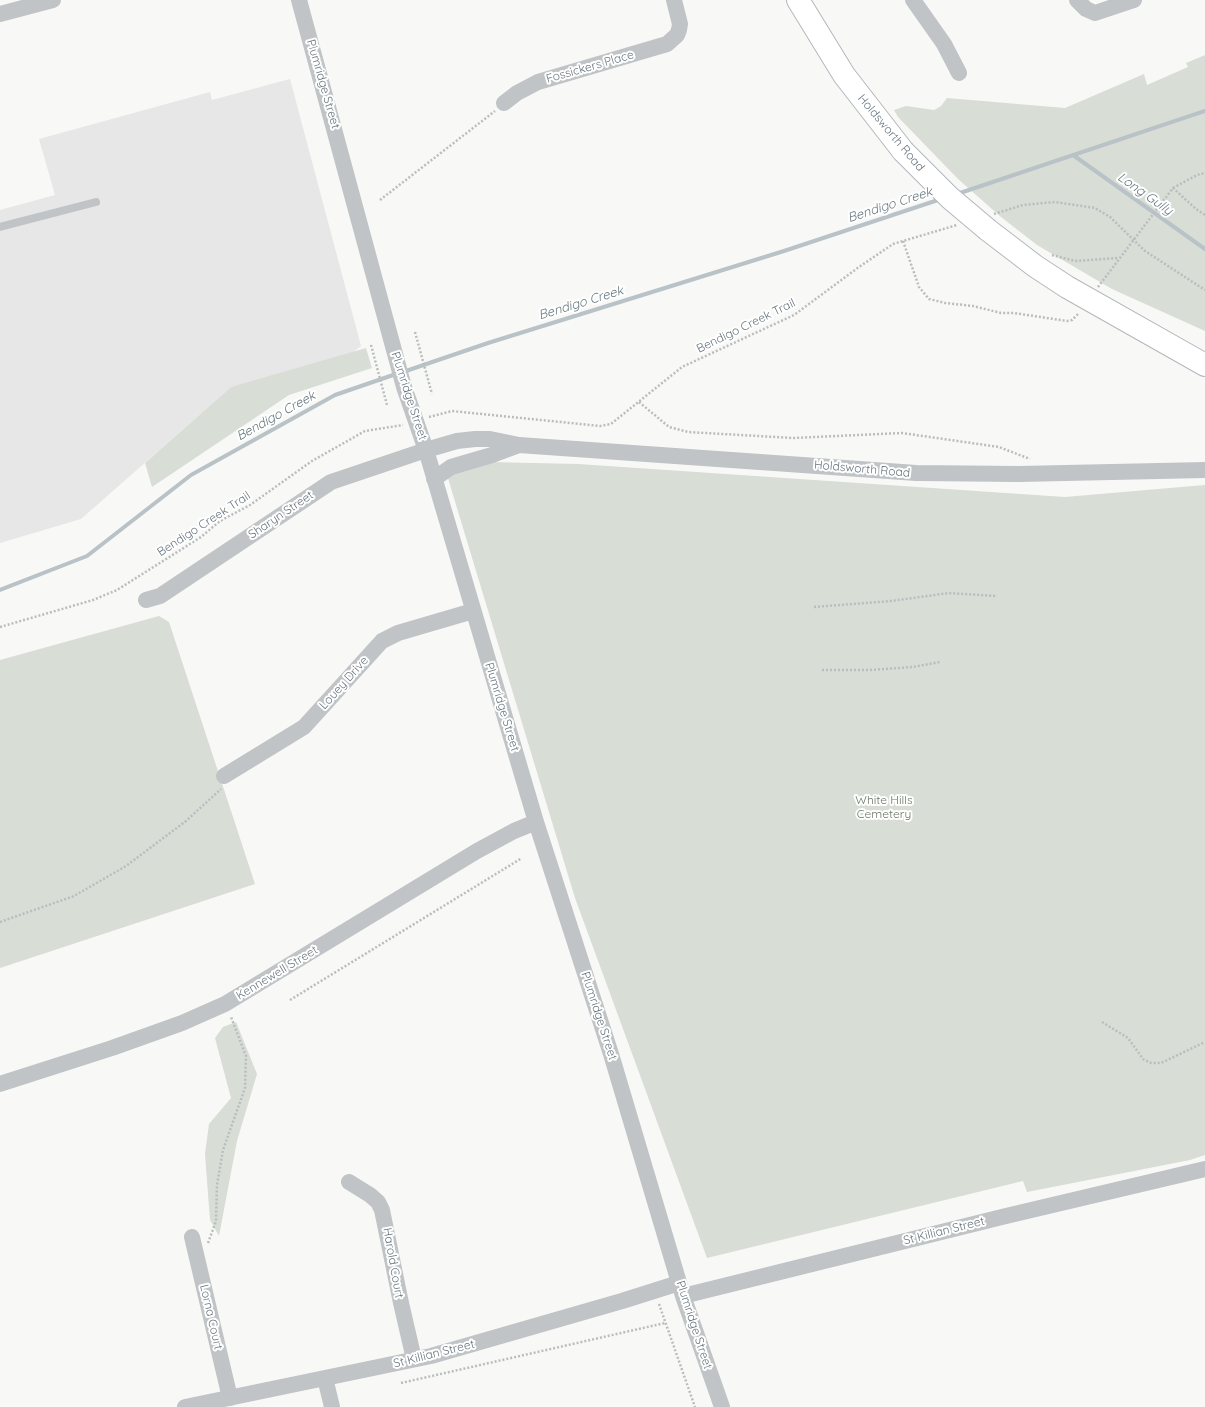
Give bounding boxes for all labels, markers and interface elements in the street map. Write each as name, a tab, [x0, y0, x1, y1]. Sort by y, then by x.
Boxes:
street label: Plumridge Street	[303, 38, 343, 130]
street label: Fossickers Place	[544, 48, 636, 86]
street label: Holdsworth Road	[855, 92, 927, 174]
water label: Long Gully	[1115, 169, 1175, 219]
water label: Bendigo Creek	[846, 184, 934, 226]
water label: Bendigo Creek	[537, 283, 625, 323]
street label: Bendigo Creek Trail	[694, 296, 798, 356]
street label: Plumridge Street	[388, 350, 430, 442]
water label: Bendigo Creek	[234, 388, 318, 444]
street label: Holdsworth Road	[813, 458, 911, 480]
street label: Sharyn Street	[246, 488, 316, 542]
street label: Bendigo Creek Trail	[155, 489, 253, 559]
street label: Louey Drive	[317, 654, 371, 712]
street label: Plumridge Street	[482, 661, 522, 753]
park label: White Hills Cemetery	[855, 793, 913, 821]
street label: Kennewell Street	[234, 943, 320, 1003]
street label: Plumridge Street	[578, 970, 620, 1062]
street label: St Killian Street	[902, 1214, 986, 1248]
street label: Harold Court	[380, 1227, 406, 1299]
street label: Plumridge Street	[673, 1279, 715, 1371]
street label: Lorna Court	[197, 1283, 225, 1351]
street label: St Killian Street	[392, 1337, 476, 1371]

